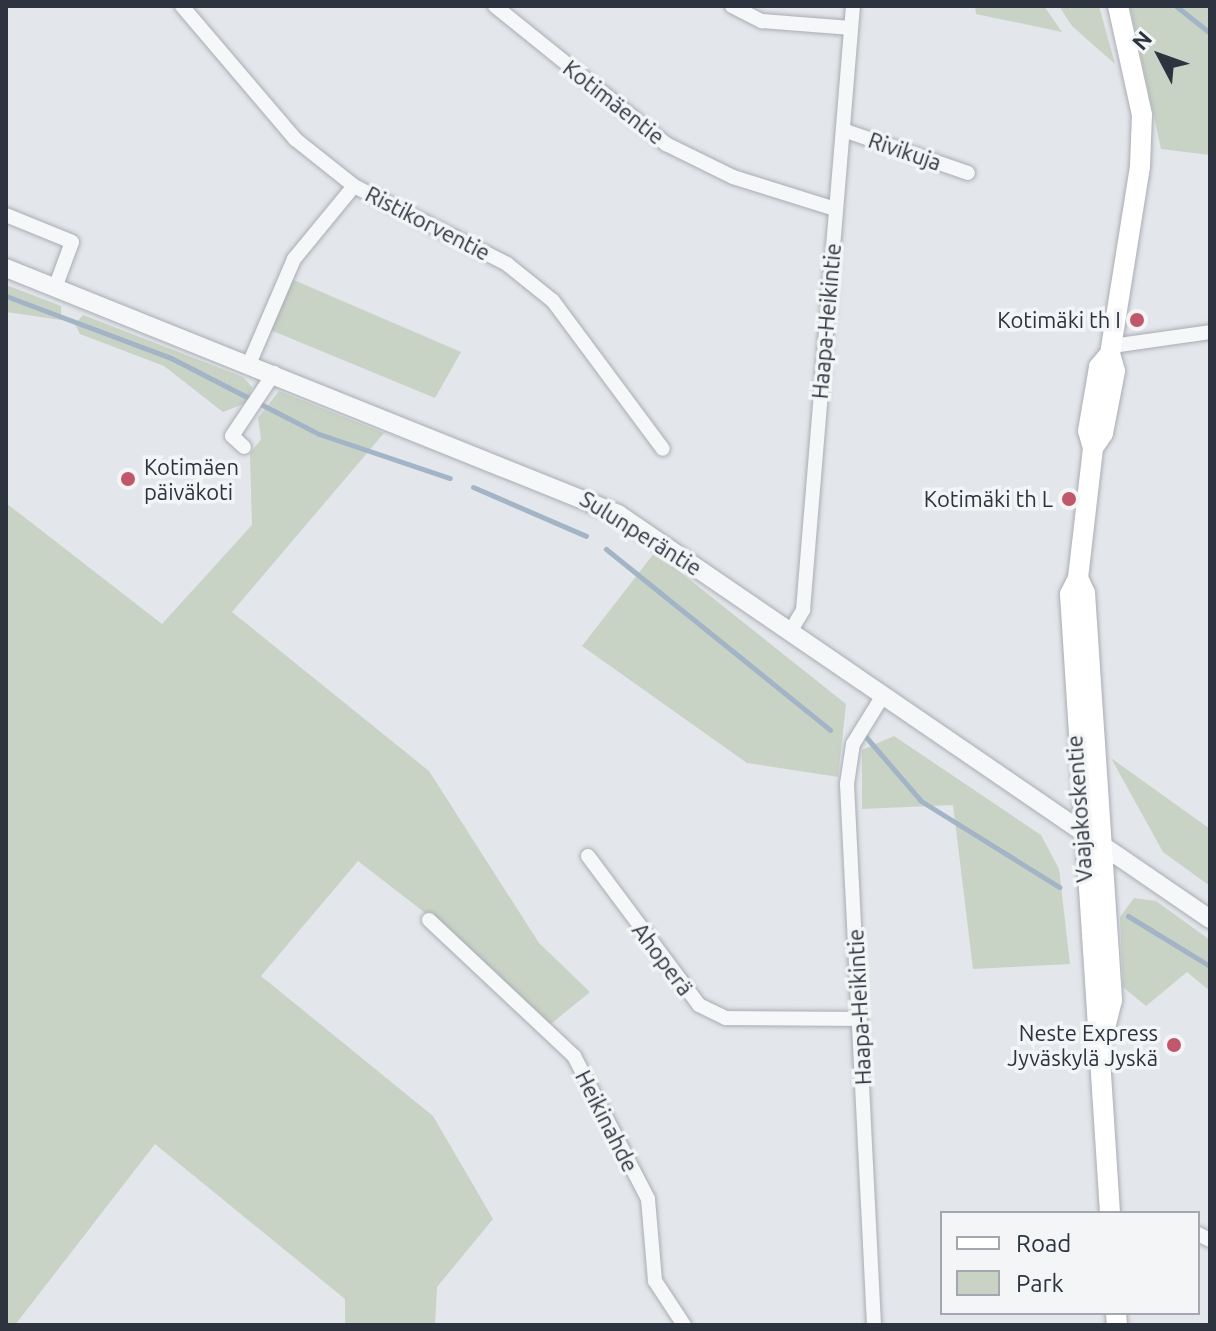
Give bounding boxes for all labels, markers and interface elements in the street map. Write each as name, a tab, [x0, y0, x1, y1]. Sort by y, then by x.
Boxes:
north arrow	[1120, 16, 1200, 96]
text: N	[1127, 26, 1156, 54]
street label: Kotimäentie	[558, 54, 670, 150]
street label: Rivikuja	[865, 126, 945, 176]
street label: Ristikorventie	[361, 180, 495, 266]
street label: Haapa-Heikintie	[806, 242, 846, 400]
place label: Kotimäki th I	[997, 307, 1121, 333]
marker: Kotimäki th I	[1128, 311, 1146, 329]
place label: Kotimäen päiväkoti	[144, 453, 239, 504]
marker: Kotimäen päiväkoti	[119, 470, 137, 488]
street label: Sulunperäntie	[575, 485, 707, 581]
place label: Kotimäki th L	[924, 486, 1053, 512]
marker: Kotimäki th L	[1060, 490, 1078, 508]
street label: Vaajakoskentie	[1061, 734, 1097, 884]
street label: Ahoperä	[627, 917, 699, 1001]
street label: Haapa-Heikintie	[842, 928, 876, 1086]
place label: Neste Express Jyväskylä Jyskä	[1007, 1019, 1158, 1070]
marker: Neste Express Jyväskylä Jyskä	[1165, 1036, 1183, 1054]
street label: Heikinahde	[570, 1066, 644, 1176]
legend	[940, 1211, 1200, 1315]
text: Road	[1016, 1230, 1071, 1257]
text: Park	[1016, 1270, 1064, 1297]

